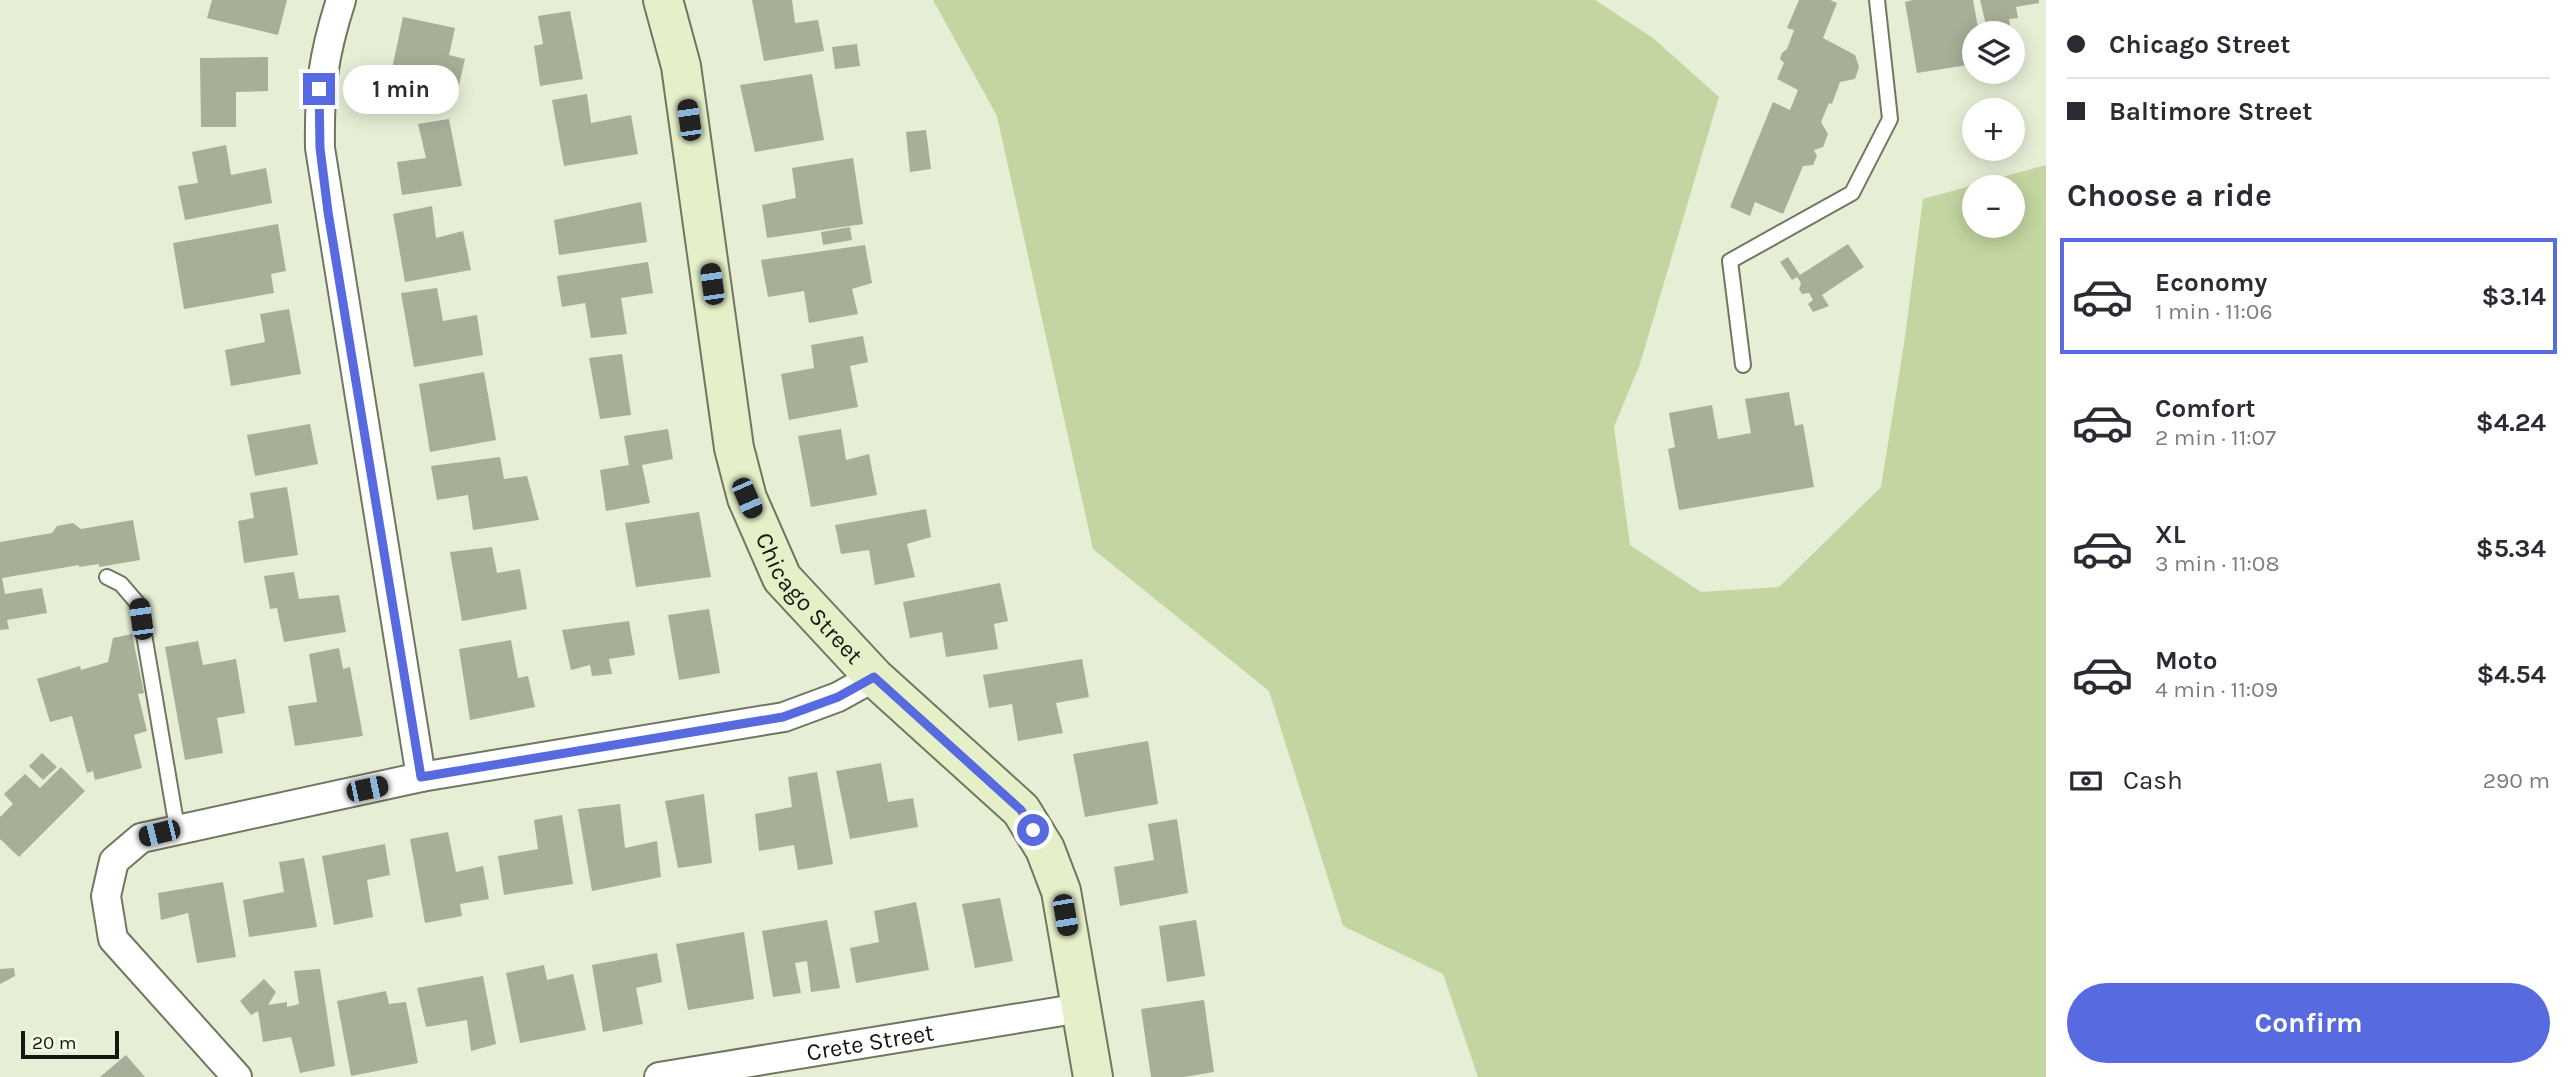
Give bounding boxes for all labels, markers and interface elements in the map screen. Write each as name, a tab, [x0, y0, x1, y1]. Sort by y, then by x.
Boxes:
map controls	[1962, 21, 2025, 238]
button: layers	[1962, 21, 2025, 84]
text: Chicago Street	[2109, 29, 2290, 60]
callout: 1 min	[344, 64, 459, 114]
route end	[303, 73, 335, 105]
text: 1 min	[372, 76, 430, 103]
text: Baltimore Street	[2109, 96, 2313, 127]
car	[676, 98, 703, 142]
button: +	[1962, 98, 2025, 161]
button: −	[1962, 175, 2025, 238]
text: Choose a ride	[2067, 177, 2272, 214]
car	[699, 262, 726, 306]
icon: car	[2071, 265, 2134, 328]
text: Economy	[2155, 267, 2267, 298]
text: $3.14	[2482, 281, 2546, 312]
text: 1 min · 11:06	[2155, 298, 2273, 325]
icon: car	[2071, 391, 2134, 454]
text: Comfort	[2155, 393, 2256, 424]
text: $4.24	[2476, 407, 2546, 438]
text: 2 min · 11:07	[2155, 424, 2276, 451]
car	[729, 475, 766, 521]
icon: car	[2071, 517, 2134, 580]
text: XL	[2155, 519, 2186, 550]
street label: Chicago Street	[750, 528, 869, 670]
text: $5.34	[2476, 533, 2546, 564]
text: 3 min · 11:08	[2155, 550, 2280, 577]
car	[128, 597, 155, 641]
icon: car	[2071, 643, 2134, 706]
text: Moto	[2155, 645, 2217, 676]
text: $4.54	[2476, 659, 2546, 690]
text: 4 min · 11:09	[2155, 676, 2278, 703]
icon: cash	[2067, 762, 2105, 800]
text: Cash	[2123, 765, 2183, 796]
text: 290 m	[2483, 767, 2550, 794]
car	[345, 774, 390, 804]
route start	[1017, 814, 1049, 846]
car	[137, 818, 182, 848]
car	[1052, 892, 1079, 938]
button: Confirm	[2067, 983, 2550, 1063]
street label: Crete Street	[804, 1018, 936, 1067]
scale bar	[21, 1028, 119, 1060]
text: 20 m	[32, 1032, 77, 1054]

